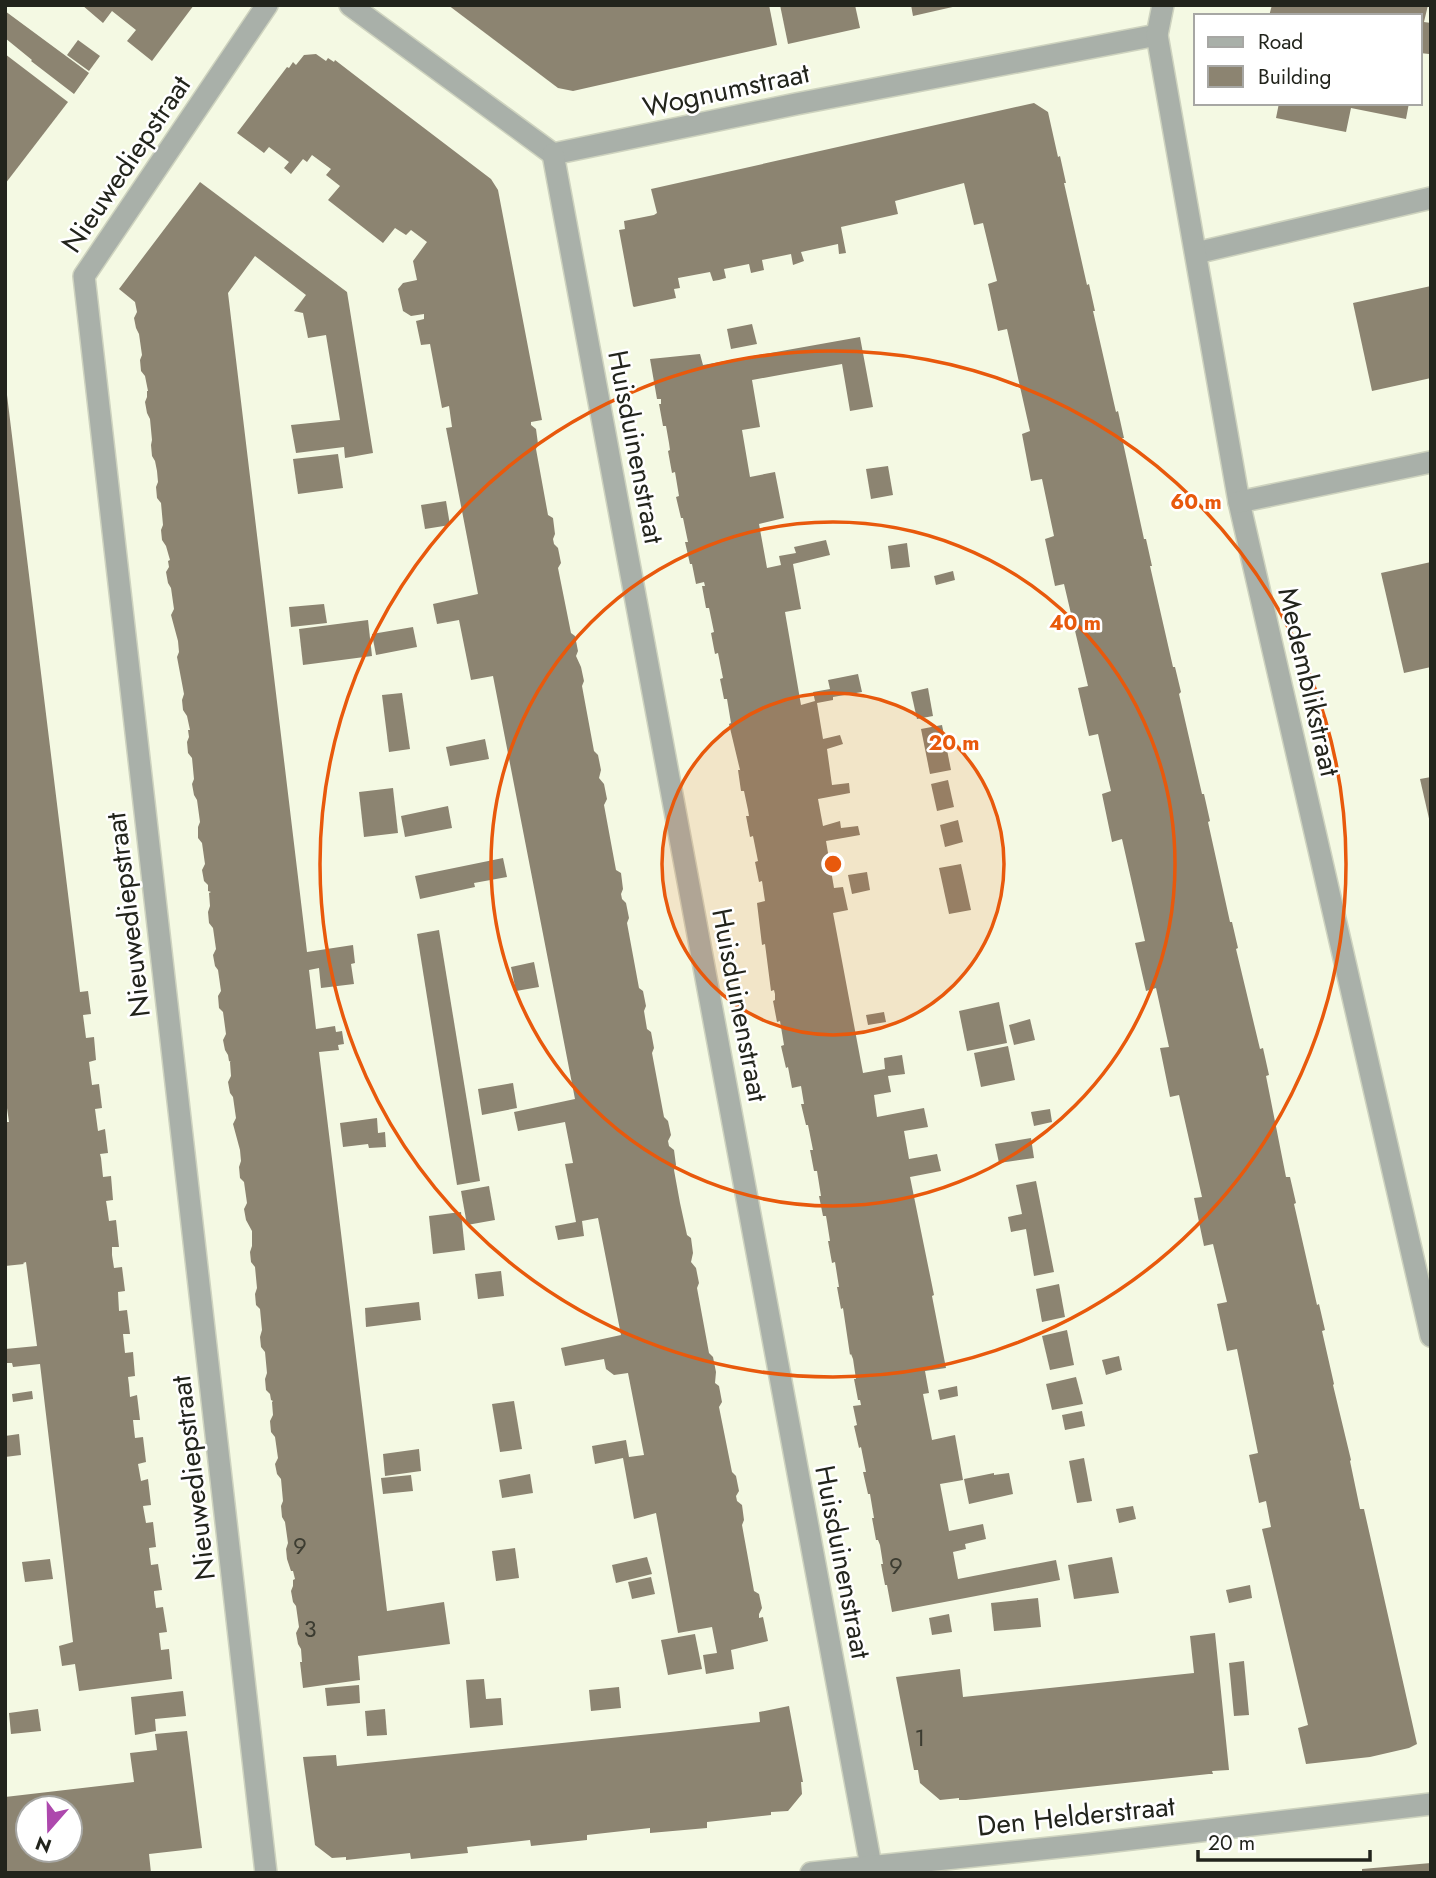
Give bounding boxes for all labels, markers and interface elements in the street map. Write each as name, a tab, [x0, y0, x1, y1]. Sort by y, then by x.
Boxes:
legend	[1194, 14, 1422, 105]
text: Road	[1258, 27, 1303, 57]
street label: Wognumstraat	[639, 52, 813, 128]
text: Building	[1258, 62, 1331, 92]
street label: Nieuwediepstraat	[51, 67, 201, 261]
street label: Huisduinenstraat	[597, 347, 675, 548]
text: 60 m	[1170, 487, 1222, 517]
street label: Medemblikstraat	[1267, 584, 1351, 781]
text: 40 m	[1049, 608, 1101, 638]
text: 20 m	[928, 728, 980, 758]
street label: Nieuwediepstraat	[95, 810, 161, 1020]
centre of rings	[821, 852, 845, 876]
street label: Huisduinenstraat	[701, 905, 779, 1106]
street label: Nieuwediepstraat	[160, 1373, 226, 1583]
street label: Huisduinenstraat	[804, 1462, 882, 1663]
house number: 9	[293, 1528, 307, 1563]
house number: 9	[889, 1548, 903, 1583]
house number: 3	[303, 1611, 317, 1646]
house number: 1	[915, 1720, 925, 1755]
street label: Den Helderstraat	[975, 1785, 1177, 1847]
north arrow	[14, 1794, 84, 1864]
scale bar	[1198, 1818, 1370, 1862]
text: 20 m	[1208, 1828, 1255, 1858]
text: N	[32, 1829, 55, 1860]

